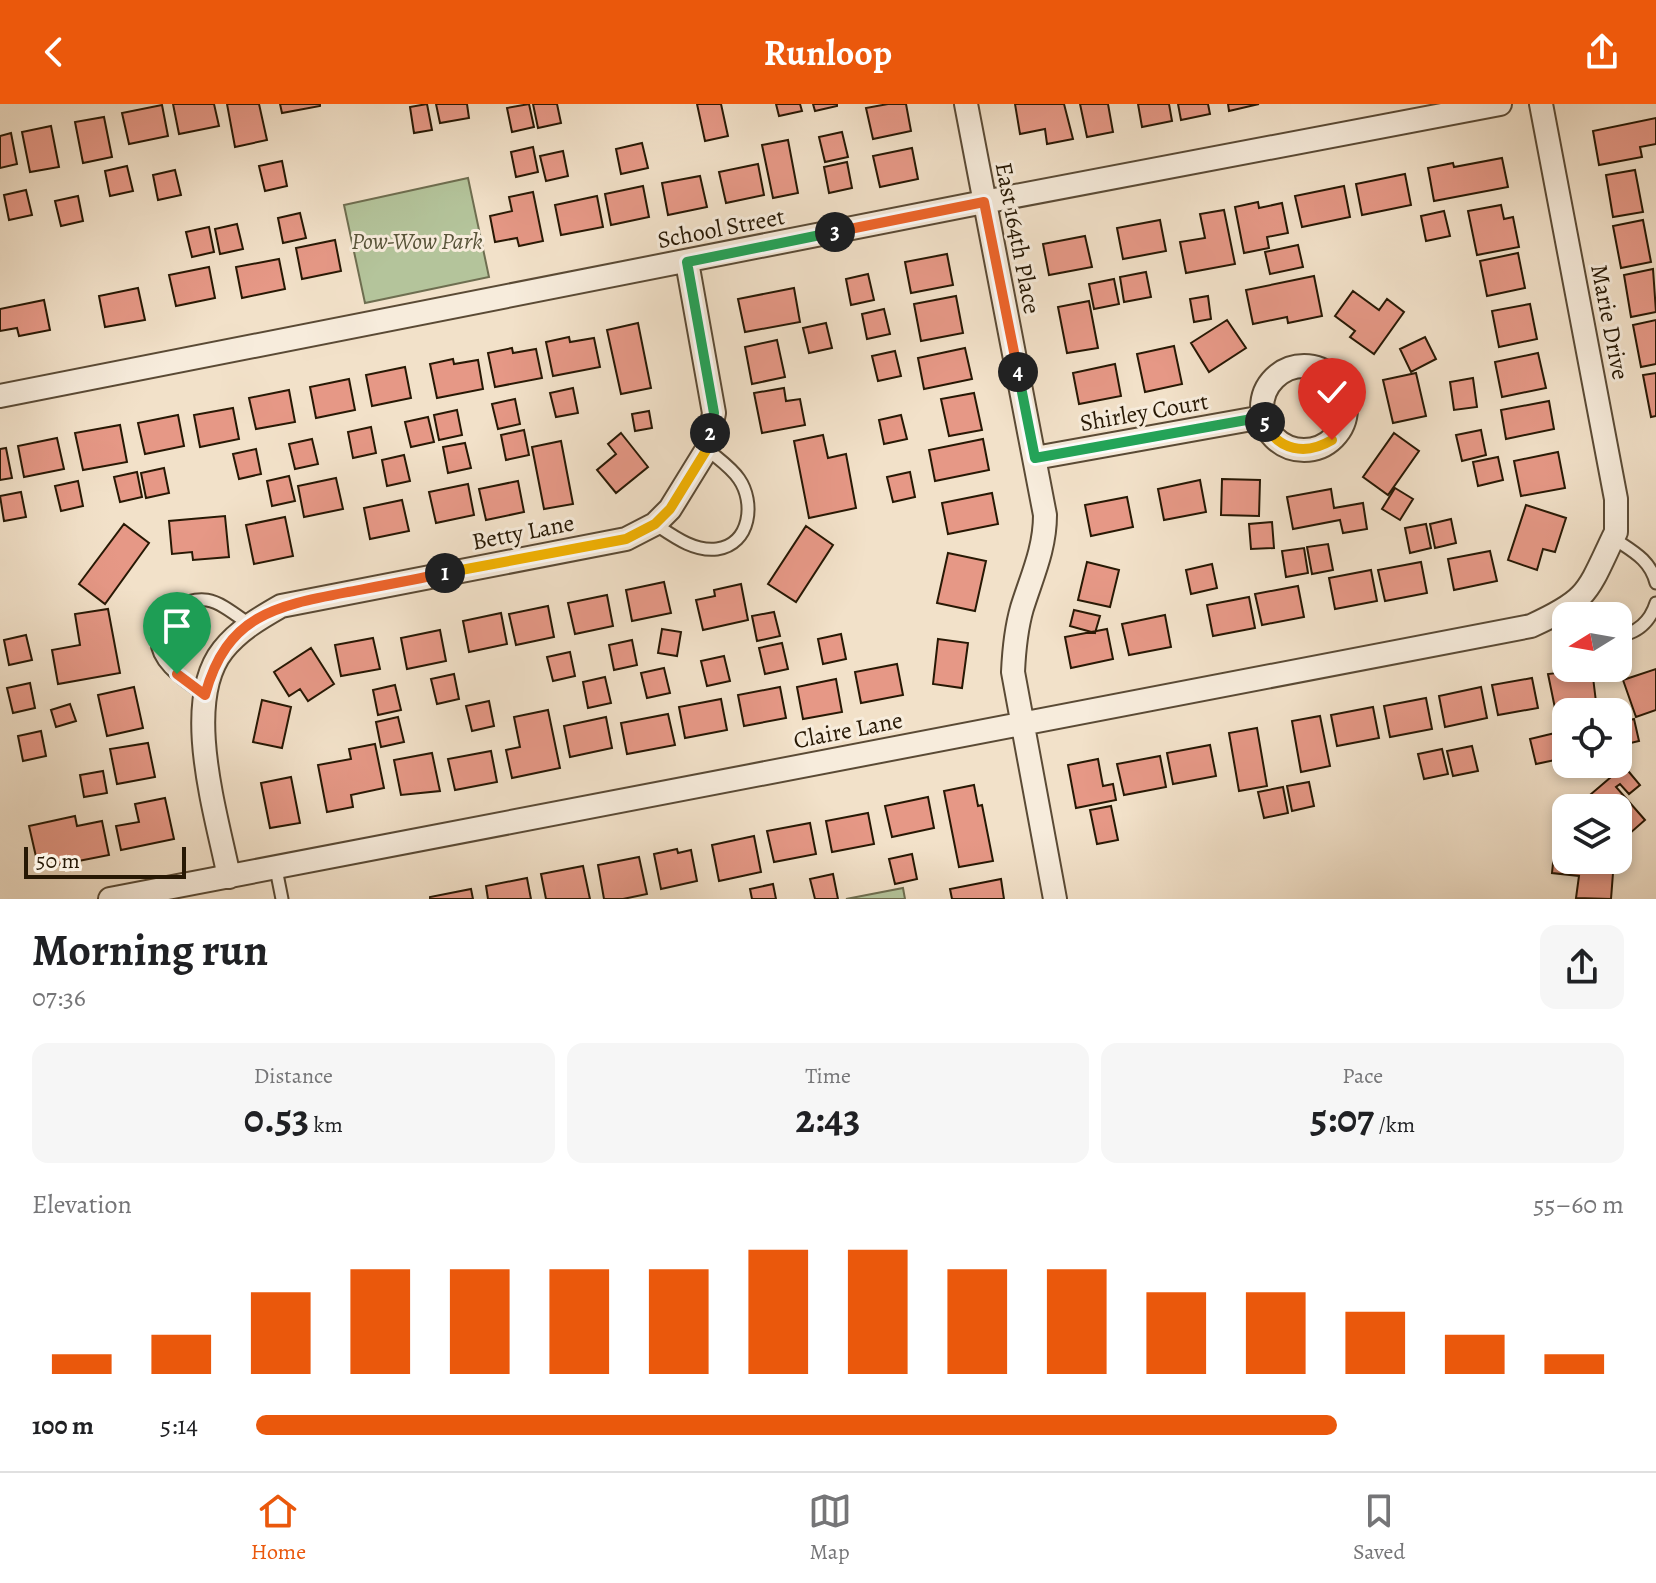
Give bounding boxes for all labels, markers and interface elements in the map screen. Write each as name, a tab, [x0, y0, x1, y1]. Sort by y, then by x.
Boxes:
text: Runloop	[764, 28, 892, 77]
icon: back	[32, 30, 76, 74]
icon: share	[1580, 30, 1624, 74]
street label: East 164th Place	[988, 160, 1048, 316]
street label: School Street	[655, 200, 787, 256]
pin: 3	[815, 212, 855, 252]
text: 3	[830, 217, 840, 247]
park label: Pow-Wow Park	[351, 225, 483, 257]
street label: Marie Drive	[1583, 262, 1637, 382]
pin: 4	[998, 352, 1038, 392]
text: 4	[1013, 357, 1023, 387]
pin	[1298, 358, 1366, 440]
icon: check	[1310, 370, 1354, 414]
street label: Shirley Court	[1077, 385, 1211, 439]
pin: 5	[1245, 402, 1285, 442]
text: 5	[1260, 407, 1270, 437]
pin: 2	[690, 413, 730, 453]
text: 2	[705, 418, 715, 448]
street label: Betty Lane	[469, 506, 577, 558]
pin: 1	[425, 553, 465, 593]
text: 1	[441, 558, 449, 588]
pin	[143, 592, 211, 674]
north arrow	[1552, 602, 1632, 682]
map controls	[1552, 602, 1632, 874]
icon: arrive	[155, 604, 199, 648]
button: locate	[1552, 698, 1632, 778]
street label: Claire Lane	[791, 704, 905, 756]
button: layers	[1552, 794, 1632, 874]
scale bar	[24, 843, 186, 879]
text: 50 m	[36, 846, 80, 876]
text: Morning run	[32, 920, 268, 980]
button: share	[1540, 925, 1624, 1009]
text: 07:36	[32, 980, 86, 1015]
text: Distance	[254, 1061, 333, 1091]
text: Time	[805, 1061, 851, 1091]
text: Pace	[1342, 1061, 1383, 1091]
text: 0.53	[244, 1091, 309, 1146]
text: 2:43	[796, 1091, 860, 1146]
text: 5:07	[1310, 1091, 1374, 1146]
text: km	[309, 1110, 343, 1140]
text: /km	[1374, 1110, 1415, 1140]
text: Elevation	[32, 1187, 132, 1222]
text: 55–60 m	[1533, 1187, 1624, 1222]
text: 100 m	[32, 1408, 94, 1443]
text: 5:14	[160, 1408, 198, 1443]
tab: Home	[251, 1489, 306, 1567]
tab: Map	[808, 1489, 852, 1567]
tab: Saved	[1353, 1489, 1405, 1567]

